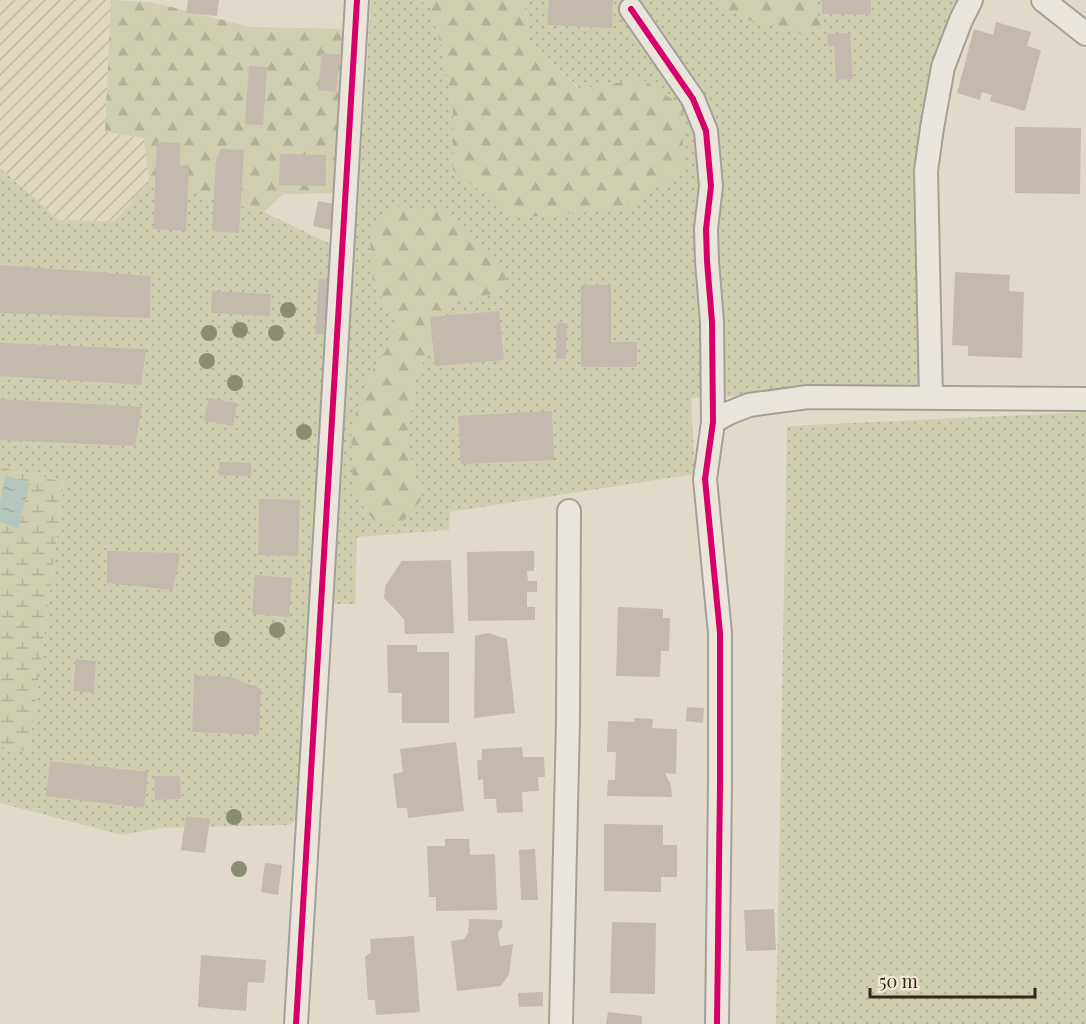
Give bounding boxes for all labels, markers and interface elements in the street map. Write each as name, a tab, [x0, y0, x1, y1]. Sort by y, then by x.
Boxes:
scale bar	[870, 961, 1035, 999]
text: 50 m	[879, 969, 918, 993]

